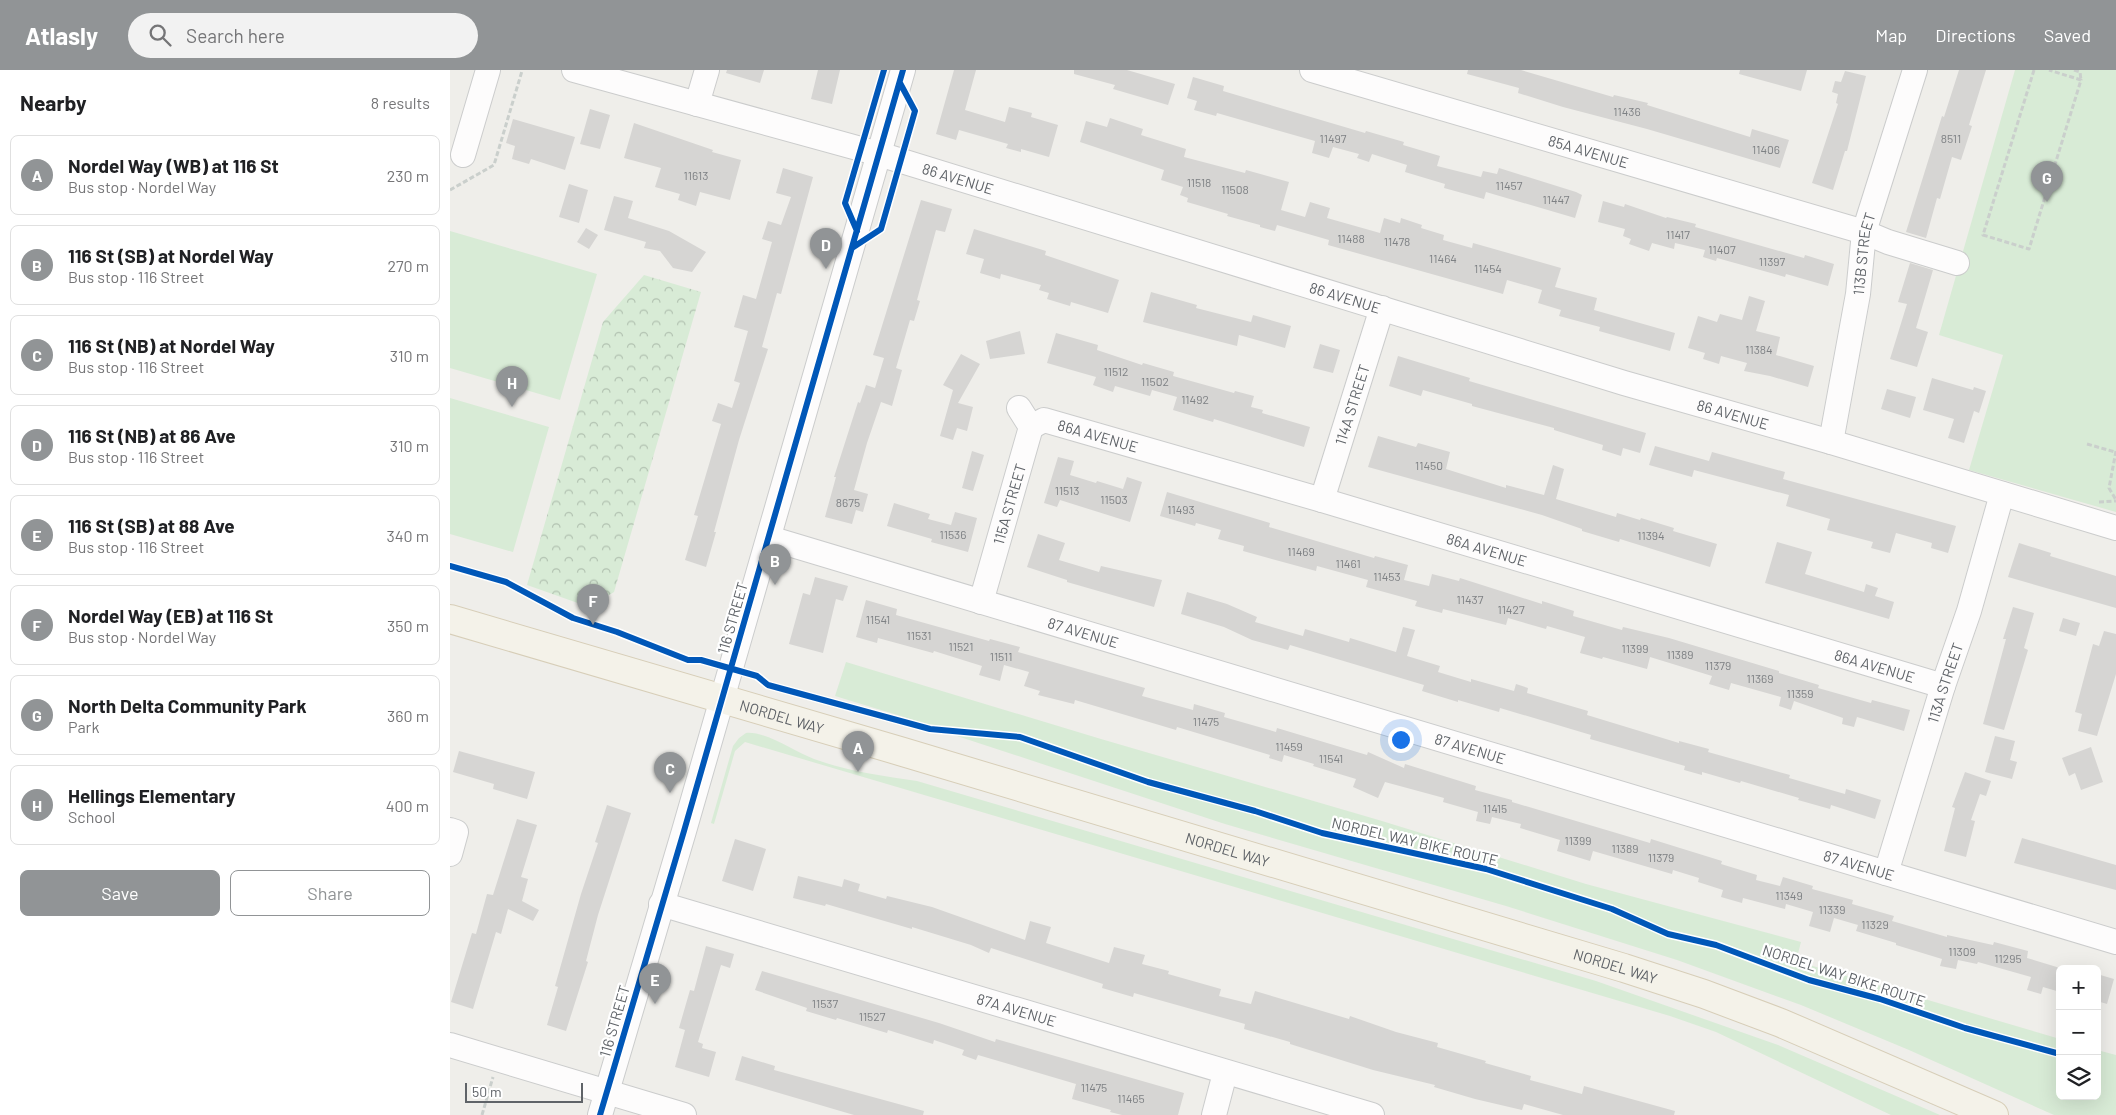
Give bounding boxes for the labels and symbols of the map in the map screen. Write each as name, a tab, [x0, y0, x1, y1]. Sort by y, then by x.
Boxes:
house number: 11436	[1613, 104, 1641, 118]
house number: 11497	[1320, 131, 1347, 145]
street label: 85A AVENUE	[1546, 131, 1631, 171]
house number: 8511	[1941, 131, 1961, 145]
house number: 11406	[1752, 142, 1780, 156]
street label: 86 AVENUE	[920, 159, 996, 198]
pin: G	[2031, 161, 2063, 202]
house number: 11613	[684, 168, 708, 182]
house number: 11518	[1187, 175, 1211, 189]
house number: 11457	[1496, 178, 1523, 192]
house number: 11508	[1221, 182, 1249, 196]
house number: 11447	[1543, 192, 1570, 206]
street label: 113B STREET	[1849, 210, 1879, 296]
house number: 11417	[1666, 227, 1690, 241]
pin: D	[810, 228, 842, 269]
house number: 11488	[1337, 231, 1365, 245]
house number: 11478	[1384, 234, 1410, 248]
house number: 11407	[1708, 242, 1736, 256]
house number: 11464	[1429, 251, 1457, 265]
house number: 11397	[1759, 254, 1786, 268]
house number: 11454	[1474, 261, 1502, 275]
street label: 86 AVENUE	[1307, 278, 1383, 317]
house number: 11384	[1745, 342, 1773, 356]
street label: 114A STREET	[1331, 362, 1373, 447]
house number: 11512	[1104, 364, 1128, 378]
pin: H	[496, 366, 528, 407]
house number: 11502	[1141, 374, 1169, 388]
house number: 11492	[1181, 392, 1209, 406]
street label: 86 AVENUE	[1695, 395, 1771, 433]
street label: 86A AVENUE	[1056, 415, 1140, 456]
house number: 11450	[1415, 458, 1443, 472]
street label: 115A STREET	[989, 461, 1029, 546]
house number: 11513	[1055, 483, 1079, 497]
house number: 11503	[1100, 492, 1128, 506]
house number: 8675	[836, 495, 860, 509]
house number: 11493	[1167, 502, 1195, 516]
house number: 11536	[940, 527, 966, 541]
house number: 11394	[1637, 528, 1665, 542]
street label: 86A AVENUE	[1445, 529, 1529, 570]
pin: B	[759, 544, 791, 585]
house number: 11469	[1287, 544, 1315, 558]
house number: 11461	[1335, 556, 1361, 570]
house number: 11453	[1373, 569, 1401, 583]
street label: 116 STREET	[713, 580, 751, 656]
pin: F	[577, 584, 609, 625]
house number: 11437	[1457, 592, 1484, 606]
house number: 11427	[1497, 602, 1525, 616]
house number: 11541	[866, 612, 890, 626]
street label: 87 AVENUE	[1046, 613, 1121, 651]
house number: 11531	[907, 628, 931, 642]
house number: 11521	[948, 639, 974, 653]
street label: 113A STREET	[1923, 640, 1966, 725]
house number: 11399	[1621, 641, 1649, 655]
street label: 86A AVENUE	[1832, 645, 1917, 686]
house number: 11389	[1666, 647, 1694, 661]
house number: 11511	[990, 649, 1012, 663]
house number: 11379	[1705, 658, 1731, 672]
house number: 11369	[1746, 671, 1774, 685]
house number: 11359	[1786, 686, 1814, 700]
street label: NORDEL WAY	[738, 696, 826, 737]
house number: 11475	[1193, 714, 1219, 728]
your location	[1388, 727, 1414, 753]
street label: 87 AVENUE	[1433, 729, 1508, 767]
pin: A	[842, 731, 874, 772]
house number: 11459	[1275, 739, 1303, 753]
house number: 11541	[1319, 751, 1343, 765]
pin: C	[654, 752, 686, 793]
house number: 11415	[1483, 801, 1507, 815]
street label: NORDEL WAY BIKE ROUTE	[1330, 813, 1500, 869]
street label: NORDEL WAY	[1183, 828, 1272, 870]
house number: 11399	[1564, 833, 1592, 847]
house number: 11389	[1611, 841, 1639, 855]
street label: 87 AVENUE	[1821, 846, 1897, 884]
house number: 11379	[1648, 850, 1674, 864]
house number: 11349	[1775, 888, 1803, 902]
house number: 11339	[1818, 902, 1846, 916]
house number: 11329	[1861, 917, 1889, 931]
street label: NORDEL WAY BIKE ROUTE	[1760, 940, 1928, 1010]
street label: NORDEL WAY	[1571, 944, 1660, 987]
house number: 11309	[1948, 944, 1976, 958]
house number: 11295	[1994, 951, 2022, 965]
pin: E	[639, 963, 671, 1004]
street label: 116 STREET	[595, 983, 633, 1059]
street label: 87A AVENUE	[975, 989, 1059, 1030]
house number: 11537	[812, 996, 839, 1010]
house number: 11527	[859, 1009, 886, 1023]
scale bar	[465, 1080, 582, 1103]
house number: 11475	[1081, 1080, 1107, 1094]
house number: 11465	[1117, 1091, 1145, 1105]

